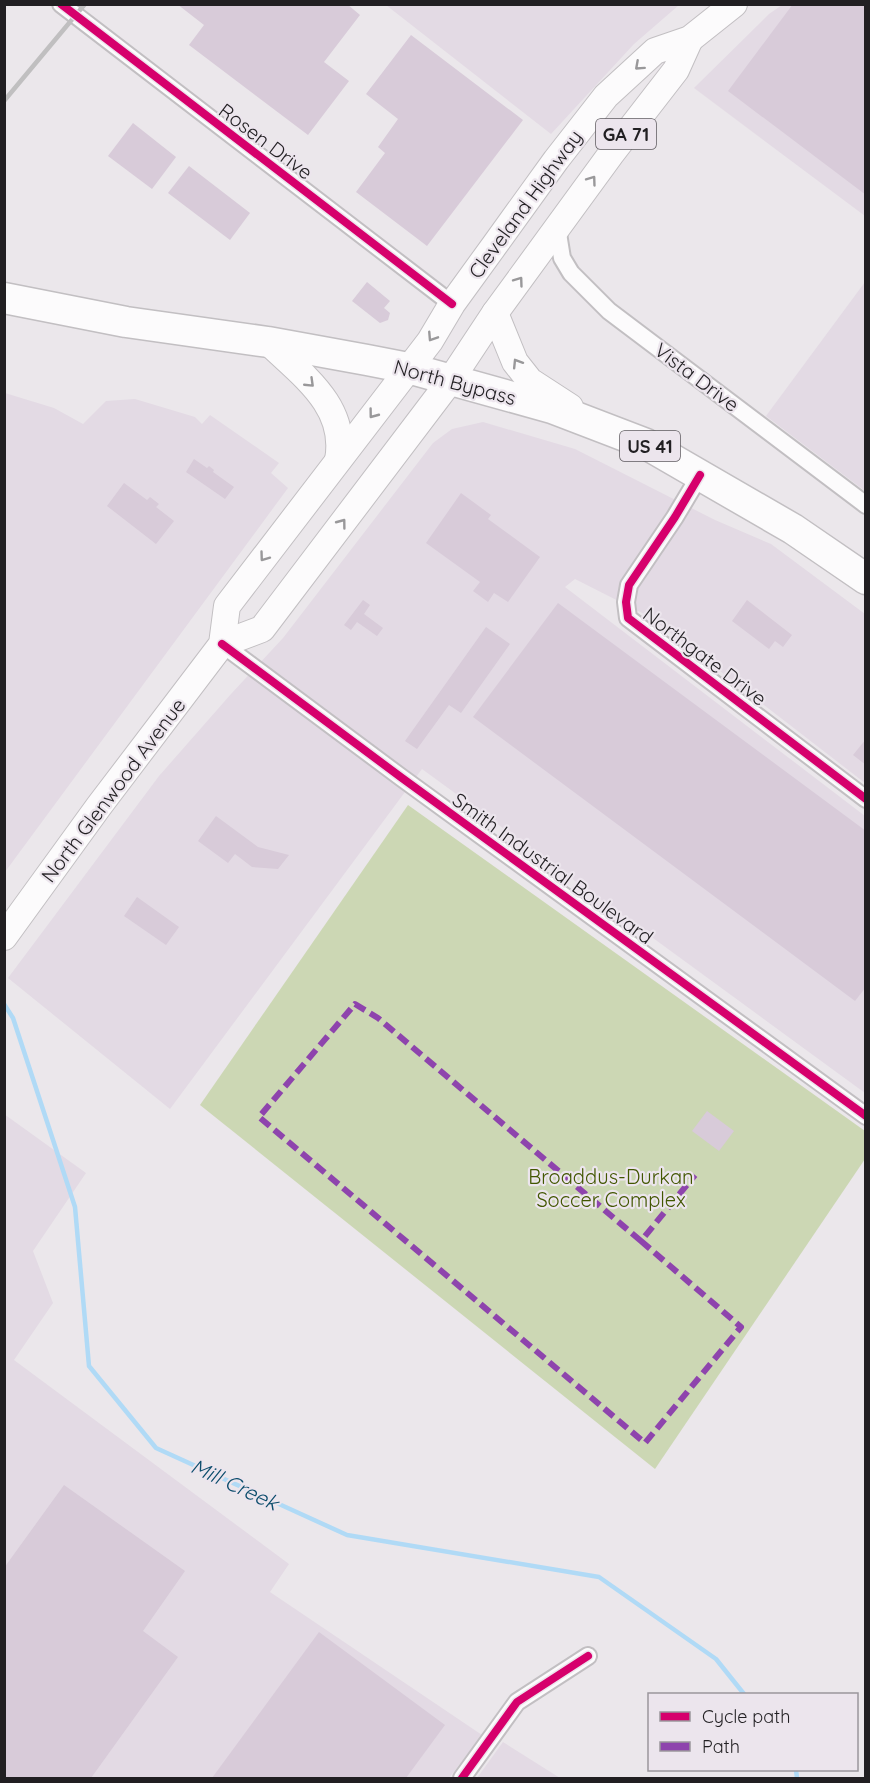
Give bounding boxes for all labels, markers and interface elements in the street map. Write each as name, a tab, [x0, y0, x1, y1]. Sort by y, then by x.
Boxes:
one-way arrow	[635, 59, 646, 70]
street label: Rosen Drive	[214, 98, 318, 184]
road number: GA 71	[596, 119, 656, 149]
street label: Cleveland Highway	[463, 125, 587, 283]
one-way arrow	[585, 176, 596, 187]
one-way arrow	[511, 276, 522, 287]
one-way arrow	[428, 331, 439, 342]
street label: Vista Drive	[650, 337, 744, 417]
street label: North Bypass	[391, 354, 519, 410]
one-way arrow	[513, 359, 525, 369]
one-way arrow	[302, 375, 313, 386]
one-way arrow	[369, 408, 380, 419]
road number: US 41	[620, 431, 680, 461]
one-way arrow	[335, 519, 346, 530]
one-way arrow	[260, 551, 271, 562]
street label: Northgate Drive	[638, 601, 772, 711]
street label: North Glenwood Avenue	[36, 693, 190, 887]
street label: Smith Industrial Boulevard	[448, 787, 658, 949]
park label: Broaddus-Durkan Soccer Complex	[528, 1164, 694, 1212]
water label: Mill Creek	[187, 1452, 284, 1516]
legend	[648, 1693, 858, 1771]
text: Cycle path	[702, 1705, 790, 1728]
text: Path	[702, 1735, 740, 1758]

